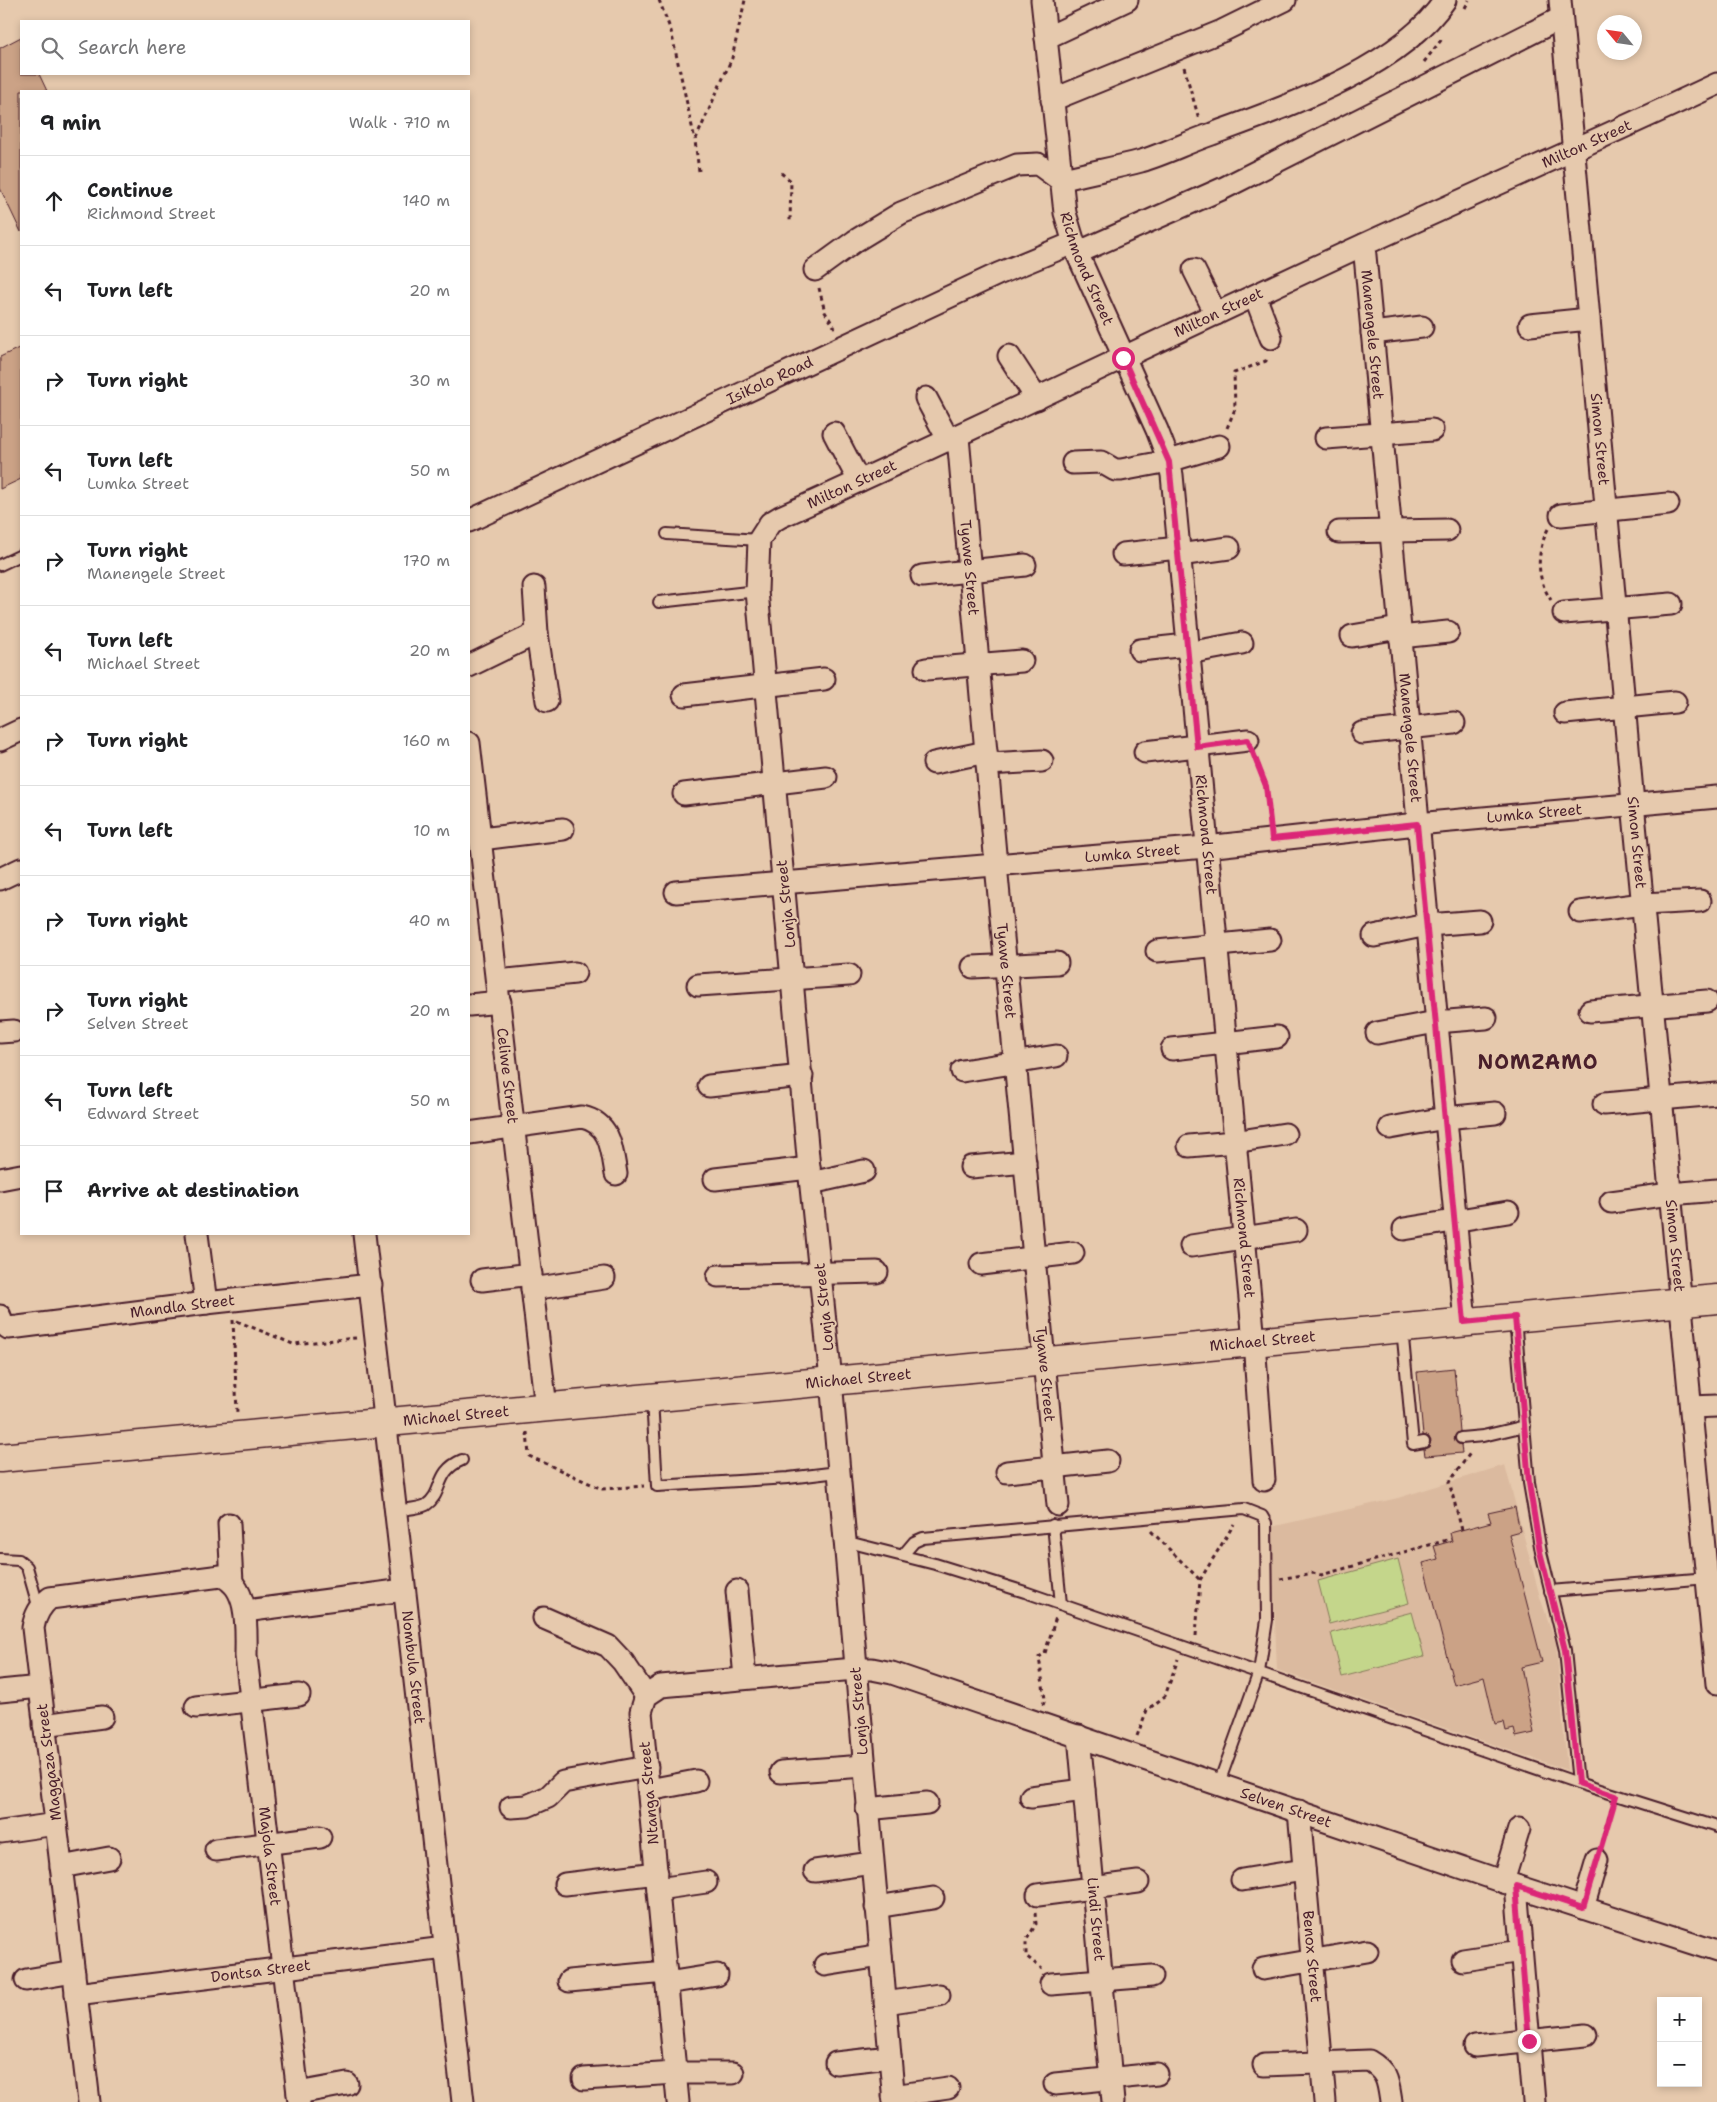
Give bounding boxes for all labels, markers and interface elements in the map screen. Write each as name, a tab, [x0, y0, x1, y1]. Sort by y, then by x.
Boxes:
north arrow	[1597, 15, 1642, 60]
search box	[20, 20, 470, 75]
icon: search	[38, 34, 66, 62]
text: Search here	[78, 35, 187, 60]
text: 9 min	[40, 109, 101, 137]
text: Walk · 710 m	[349, 112, 450, 133]
street label: Milton Street	[1539, 115, 1635, 173]
text: Continue	[87, 178, 173, 203]
icon: ahead	[40, 187, 68, 215]
text: 140 m	[403, 190, 450, 211]
text: Richmond Street	[87, 203, 216, 224]
street label: Richmond Street	[1055, 210, 1118, 329]
street label: Manengele Street	[1356, 269, 1388, 400]
icon: left	[40, 277, 68, 305]
text: Turn left	[87, 278, 173, 303]
text: 20 m	[409, 280, 450, 301]
street label: Milton Street	[1171, 283, 1266, 342]
route start	[1112, 347, 1135, 370]
street label: IsiKolo Road	[723, 352, 817, 409]
icon: right	[40, 367, 68, 395]
text: Turn right	[87, 368, 188, 393]
text: 30 m	[409, 370, 450, 391]
street label: Simon Street	[1586, 392, 1614, 486]
text: Turn left	[87, 448, 173, 473]
street label: Milton Street	[804, 455, 900, 514]
icon: left	[40, 457, 68, 485]
text: 50 m	[410, 460, 450, 481]
text: Lumka Street	[87, 473, 189, 494]
street label: Tyawe Street	[955, 519, 984, 616]
text: Turn right	[87, 538, 188, 563]
icon: right	[40, 547, 68, 575]
text: 170 m	[403, 550, 450, 571]
text: Manengele Street	[87, 563, 225, 584]
text: Turn left	[87, 628, 173, 653]
icon: left	[40, 637, 68, 665]
text: 20 m	[409, 640, 450, 661]
text: Michael Street	[87, 653, 200, 674]
street label: Manengele Street	[1394, 672, 1426, 803]
icon: right	[40, 727, 68, 755]
text: Turn right	[87, 728, 188, 753]
text: 160 m	[403, 730, 450, 751]
street label: Richmond Street	[1190, 774, 1222, 896]
street label: Simon Street	[1622, 795, 1651, 890]
street label: Lumka Street	[1486, 799, 1583, 828]
icon: left	[40, 817, 68, 845]
text: Turn left	[87, 818, 173, 843]
text: 10 m	[413, 820, 450, 841]
street label: Lumka Street	[1084, 839, 1181, 867]
street label: Lonja Street	[771, 859, 801, 949]
icon: right	[40, 907, 68, 935]
text: Turn right	[87, 908, 188, 933]
text: 40 m	[408, 910, 450, 931]
street label: Tyawe Street	[992, 922, 1021, 1020]
text: Turn right	[87, 988, 188, 1013]
icon: right	[40, 997, 68, 1025]
text: 20 m	[409, 1000, 450, 1021]
text: Selven Street	[87, 1013, 189, 1034]
street label: Celiwe Street	[492, 1027, 523, 1125]
district label: NOMZAMO	[1478, 1049, 1598, 1075]
text: Turn left	[87, 1078, 173, 1103]
icon: left	[40, 1087, 68, 1115]
text: 50 m	[410, 1090, 450, 1111]
text: Edward Street	[87, 1103, 199, 1124]
icon: arrive	[40, 1177, 68, 1205]
street label: Richmond Street	[1229, 1177, 1260, 1299]
text: Arrive at destination	[87, 1178, 299, 1203]
street label: Simon Street	[1661, 1199, 1690, 1293]
street label: Lonja Street	[809, 1262, 839, 1352]
street label: Mandla Street	[129, 1290, 236, 1323]
street label: Tyawe Street	[1031, 1325, 1060, 1423]
street label: Michael Street	[1209, 1326, 1316, 1356]
street label: Michael Street	[804, 1364, 912, 1393]
street label: Michael Street	[402, 1401, 510, 1431]
street label: Nombula Street	[397, 1609, 430, 1725]
street label: Lonja Street	[845, 1666, 873, 1756]
street label: Magqaza Street	[32, 1702, 66, 1822]
street label: Ntanga Street	[635, 1740, 663, 1846]
street label: Selven Street	[1238, 1783, 1334, 1832]
street label: Majola Street	[254, 1806, 286, 1907]
street label: Lindi Street	[1082, 1876, 1110, 1962]
street label: Benox Street	[1298, 1910, 1326, 2003]
street label: Dontsa Street	[210, 1955, 312, 1987]
map controls	[1657, 1997, 1702, 2087]
button: +	[1657, 1997, 1702, 2042]
route end	[1518, 2030, 1541, 2053]
button: −	[1657, 2042, 1702, 2087]

